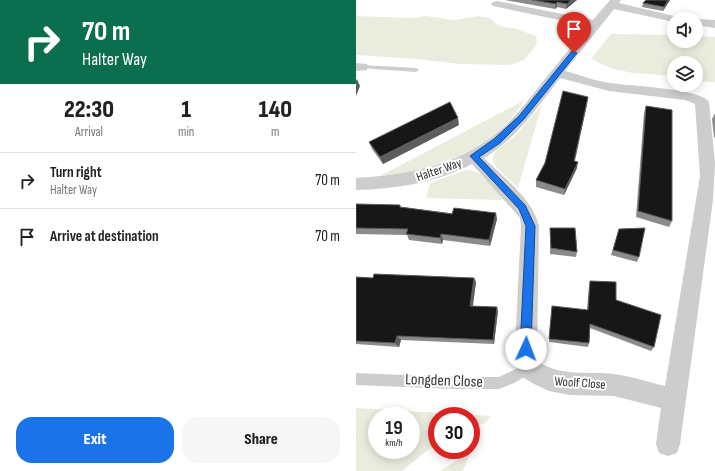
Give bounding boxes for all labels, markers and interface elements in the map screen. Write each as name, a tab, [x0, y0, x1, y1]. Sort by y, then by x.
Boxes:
pin	[557, 12, 591, 53]
map controls	[667, 12, 703, 92]
button: sound	[667, 12, 703, 48]
text: 70 m	[82, 15, 130, 48]
icon: right	[16, 16, 68, 68]
icon: arrive	[563, 18, 585, 40]
text: Halter Way	[82, 49, 147, 70]
button: layers	[667, 56, 703, 92]
text: 22:30	[64, 95, 114, 124]
text: 1	[181, 95, 191, 124]
text: 140	[258, 95, 292, 124]
text: Arrival	[75, 124, 103, 140]
text: min	[178, 124, 194, 140]
text: m	[271, 124, 279, 140]
street label: Halter Way	[414, 155, 464, 185]
text: Turn right	[50, 163, 102, 182]
icon: right	[16, 170, 38, 192]
text: 70 m	[315, 171, 340, 190]
text: Halter Way	[50, 182, 97, 198]
icon: arrive	[16, 226, 38, 248]
text: Arrive at destination	[50, 227, 159, 246]
text: 70 m	[315, 227, 340, 246]
position arrow	[505, 328, 547, 370]
street label: Longden Close	[405, 370, 483, 392]
street label: Woolf Close	[554, 373, 606, 393]
speed limit sign: 30	[428, 407, 480, 459]
text: 19	[385, 416, 403, 440]
button: Exit	[16, 417, 174, 463]
button: Share	[182, 417, 340, 463]
text: km/h	[385, 437, 403, 449]

